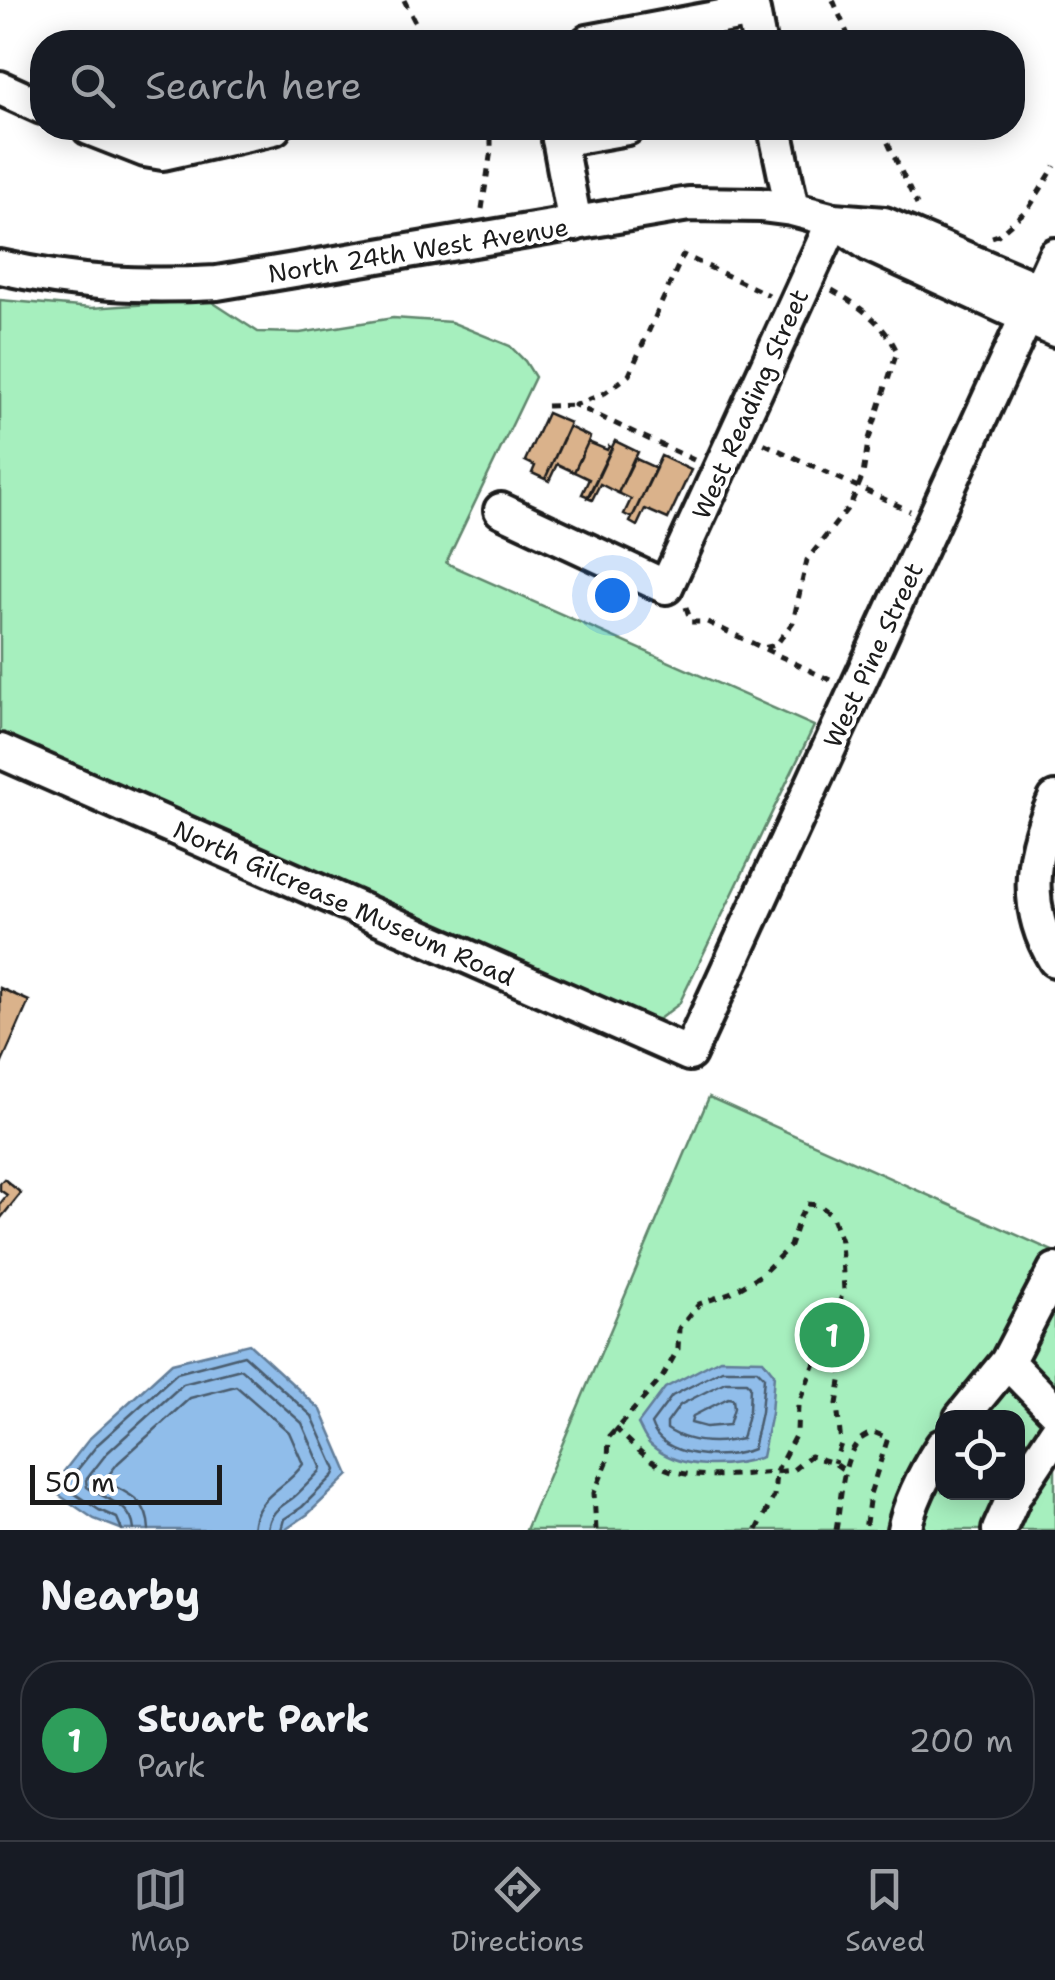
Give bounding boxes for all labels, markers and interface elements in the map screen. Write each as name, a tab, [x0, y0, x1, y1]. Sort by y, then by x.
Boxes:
search box	[30, 30, 1025, 140]
icon: search	[65, 58, 120, 113]
text: Search here	[145, 60, 362, 111]
street label: North 24th West Avenue	[265, 209, 571, 291]
street label: West Reading Street	[684, 283, 816, 525]
street label: West Pine Street	[815, 557, 931, 753]
your location	[587, 570, 638, 621]
street label: North Gilcrease Museum Road	[168, 812, 520, 994]
pin: 1	[800, 1298, 864, 1372]
map controls	[935, 1410, 1025, 1500]
button: locate	[935, 1410, 1025, 1500]
scale bar	[30, 1460, 222, 1504]
text: 50 m	[45, 1463, 115, 1501]
text: Nearby	[40, 1567, 200, 1623]
text: Stuart Park	[137, 1693, 370, 1744]
text: 1	[67, 1719, 82, 1762]
text: 200 m	[909, 1719, 1013, 1762]
text: Park	[137, 1744, 206, 1787]
tab: Map	[130, 1862, 190, 1960]
tab: Directions	[451, 1862, 584, 1960]
tab: Saved	[845, 1862, 925, 1960]

